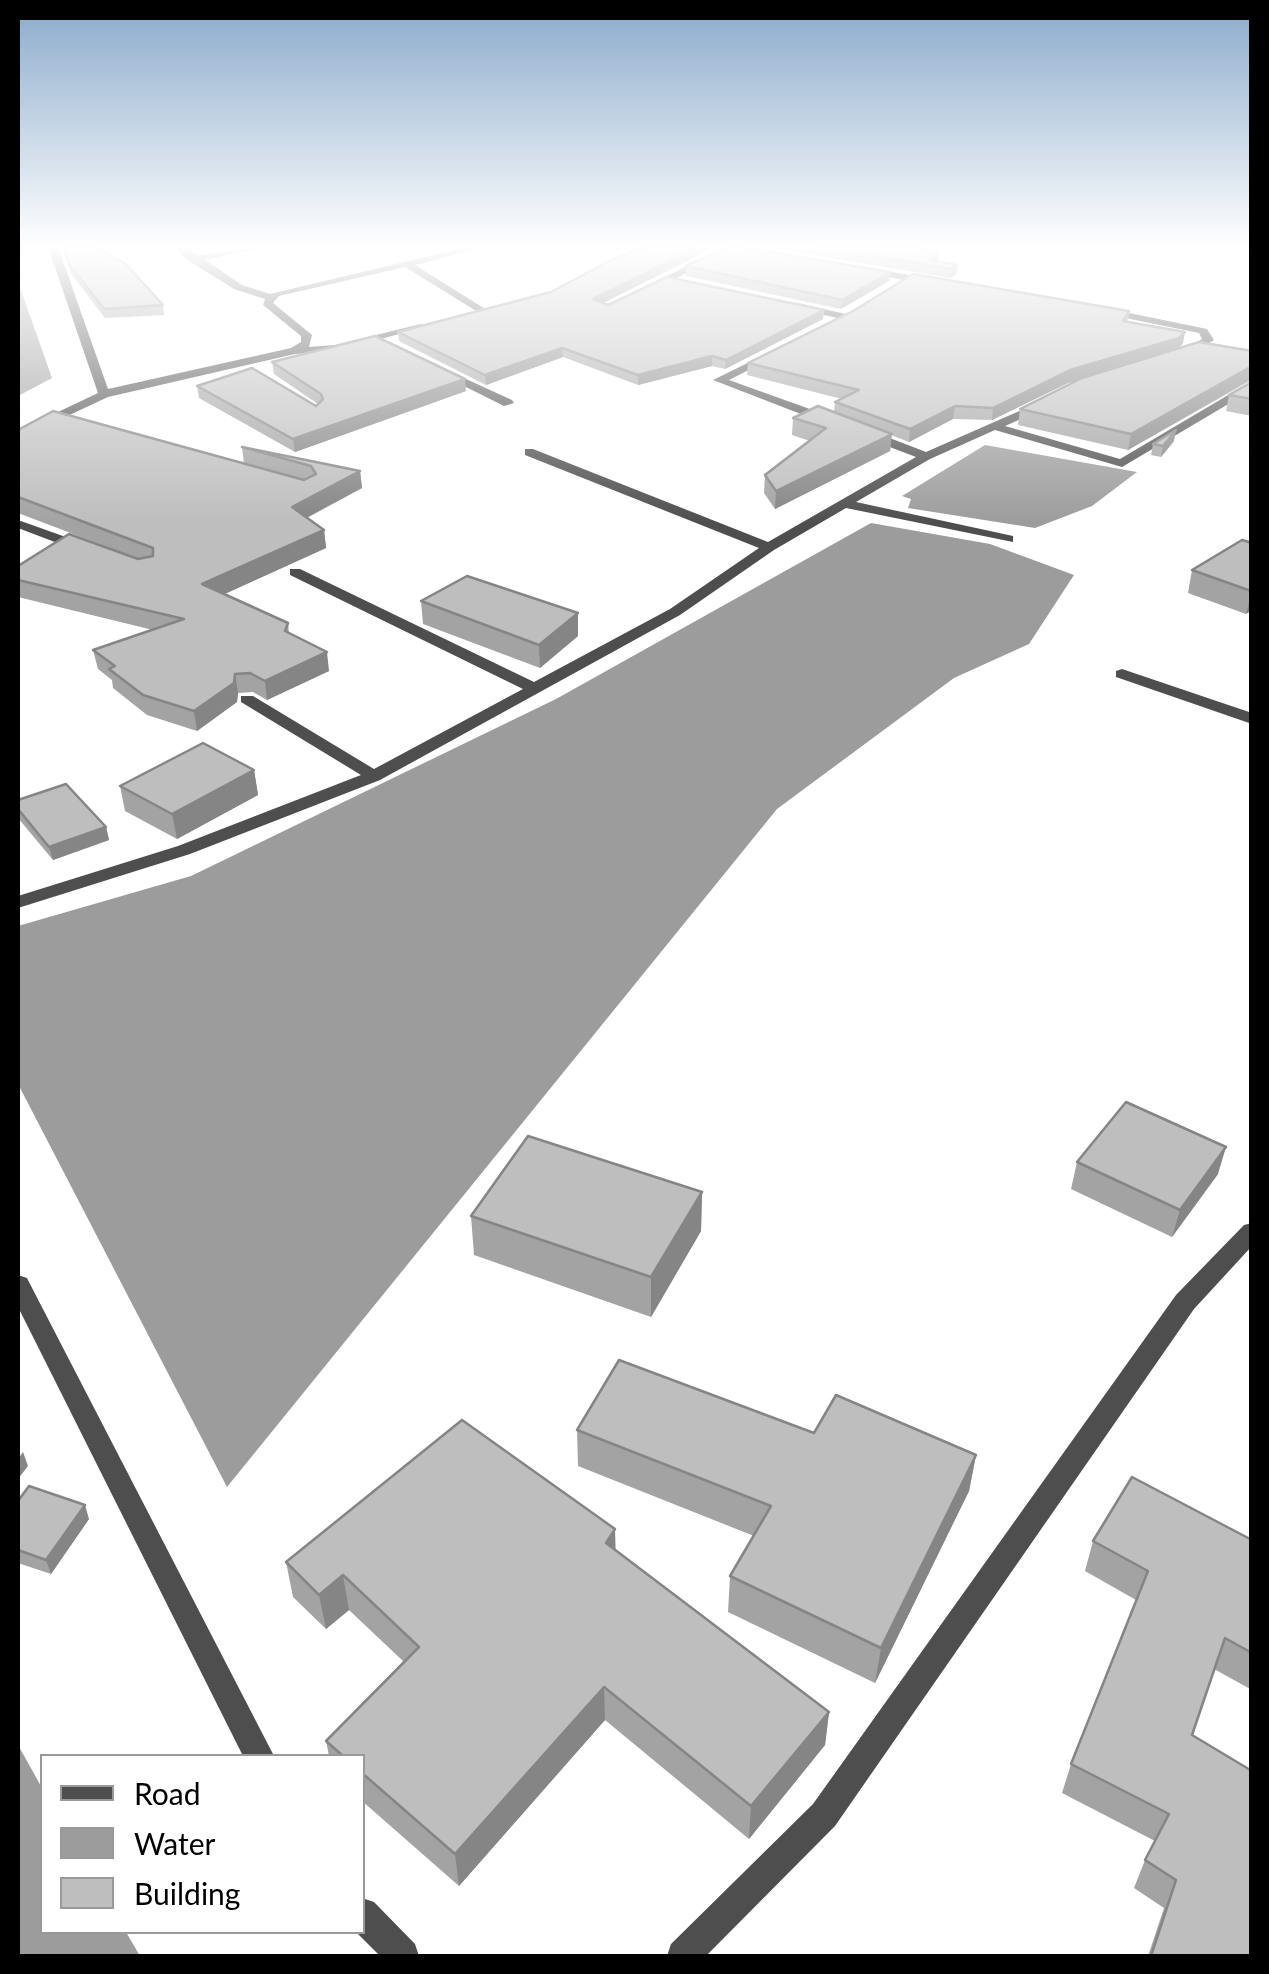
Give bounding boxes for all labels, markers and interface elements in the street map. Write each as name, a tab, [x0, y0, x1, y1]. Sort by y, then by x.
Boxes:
legend	[40, 1754, 365, 1934]
text: Road	[134, 1775, 201, 1811]
text: Water	[134, 1825, 216, 1861]
text: Building	[134, 1875, 240, 1911]

